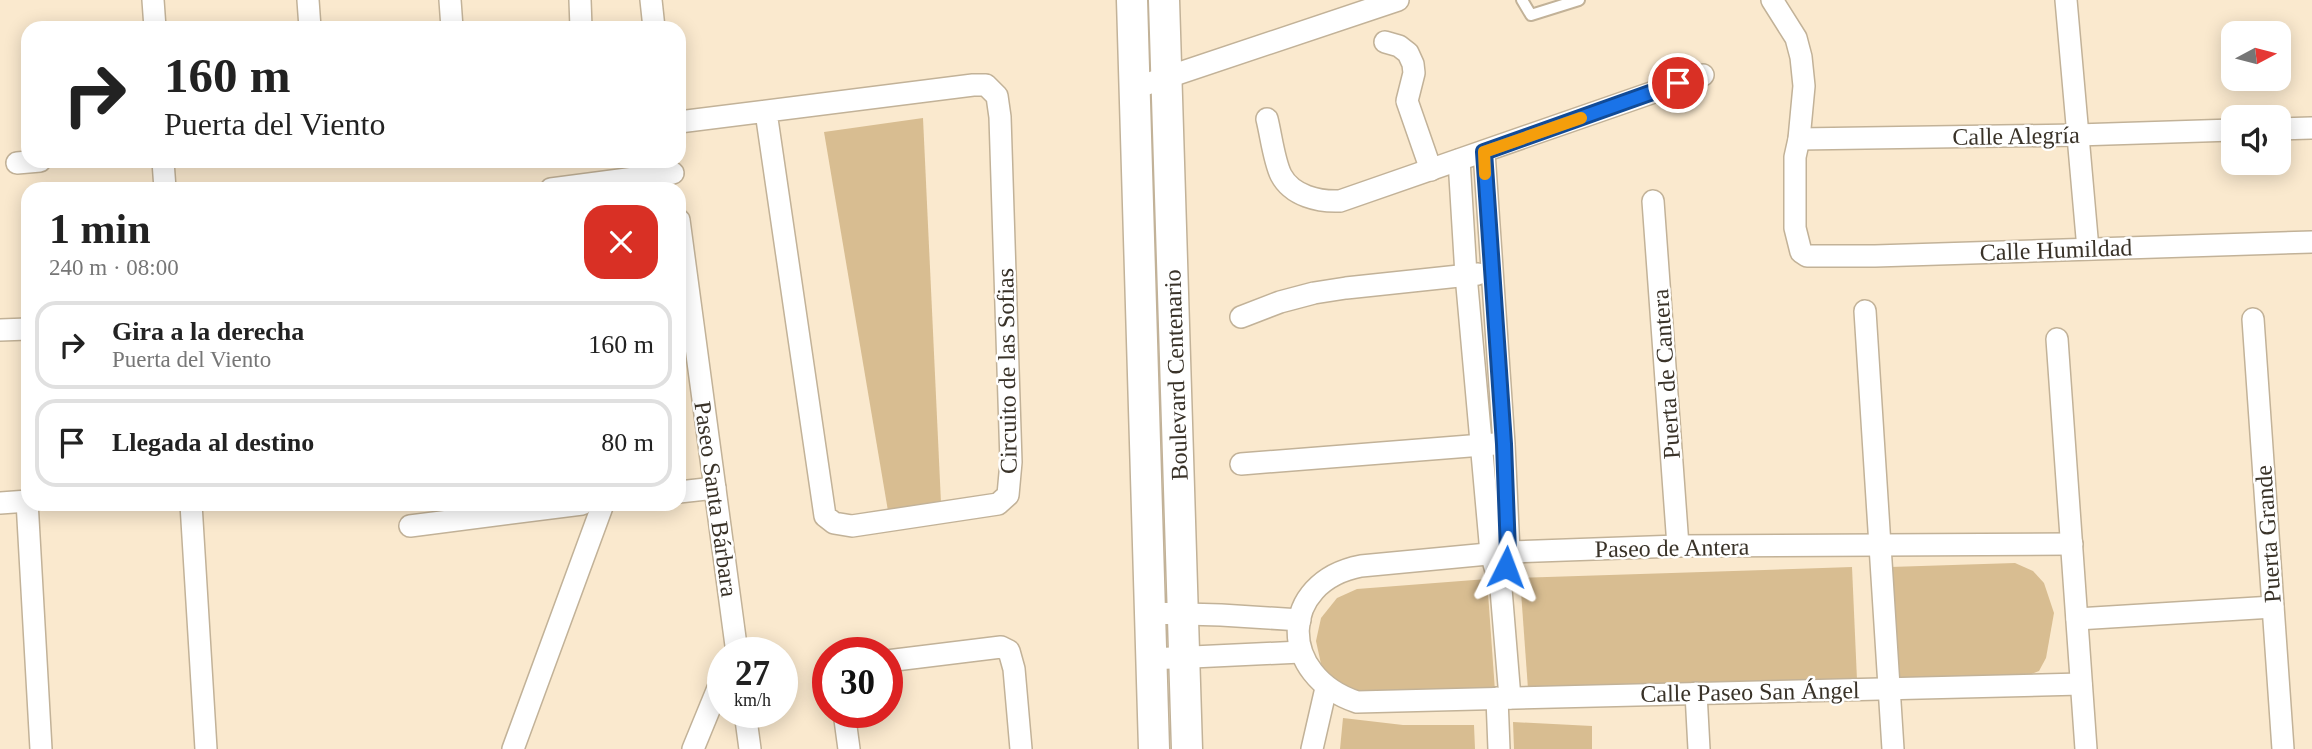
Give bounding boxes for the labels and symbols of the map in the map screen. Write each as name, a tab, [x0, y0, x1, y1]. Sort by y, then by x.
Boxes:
north arrow	[2221, 21, 2291, 91]
pin	[1648, 53, 1708, 113]
street label: Calle Alegría	[1952, 122, 2080, 150]
street label: Calle Humildad	[1979, 234, 2133, 266]
street label: Circuito de las Sofias	[992, 268, 1022, 474]
street label: Boulevard Centenario	[1159, 269, 1193, 481]
street label: Puerta de Cantera	[1647, 288, 1685, 460]
street label: Paseo Santa Bárbara	[689, 400, 743, 599]
street label: Puerta Grande	[2250, 464, 2286, 604]
position arrow	[1469, 530, 1543, 604]
street label: Paseo de Antera	[1594, 534, 1750, 562]
speed limit sign: 30	[812, 637, 903, 728]
street label: Calle Paseo San Ángel	[1640, 677, 1860, 707]

